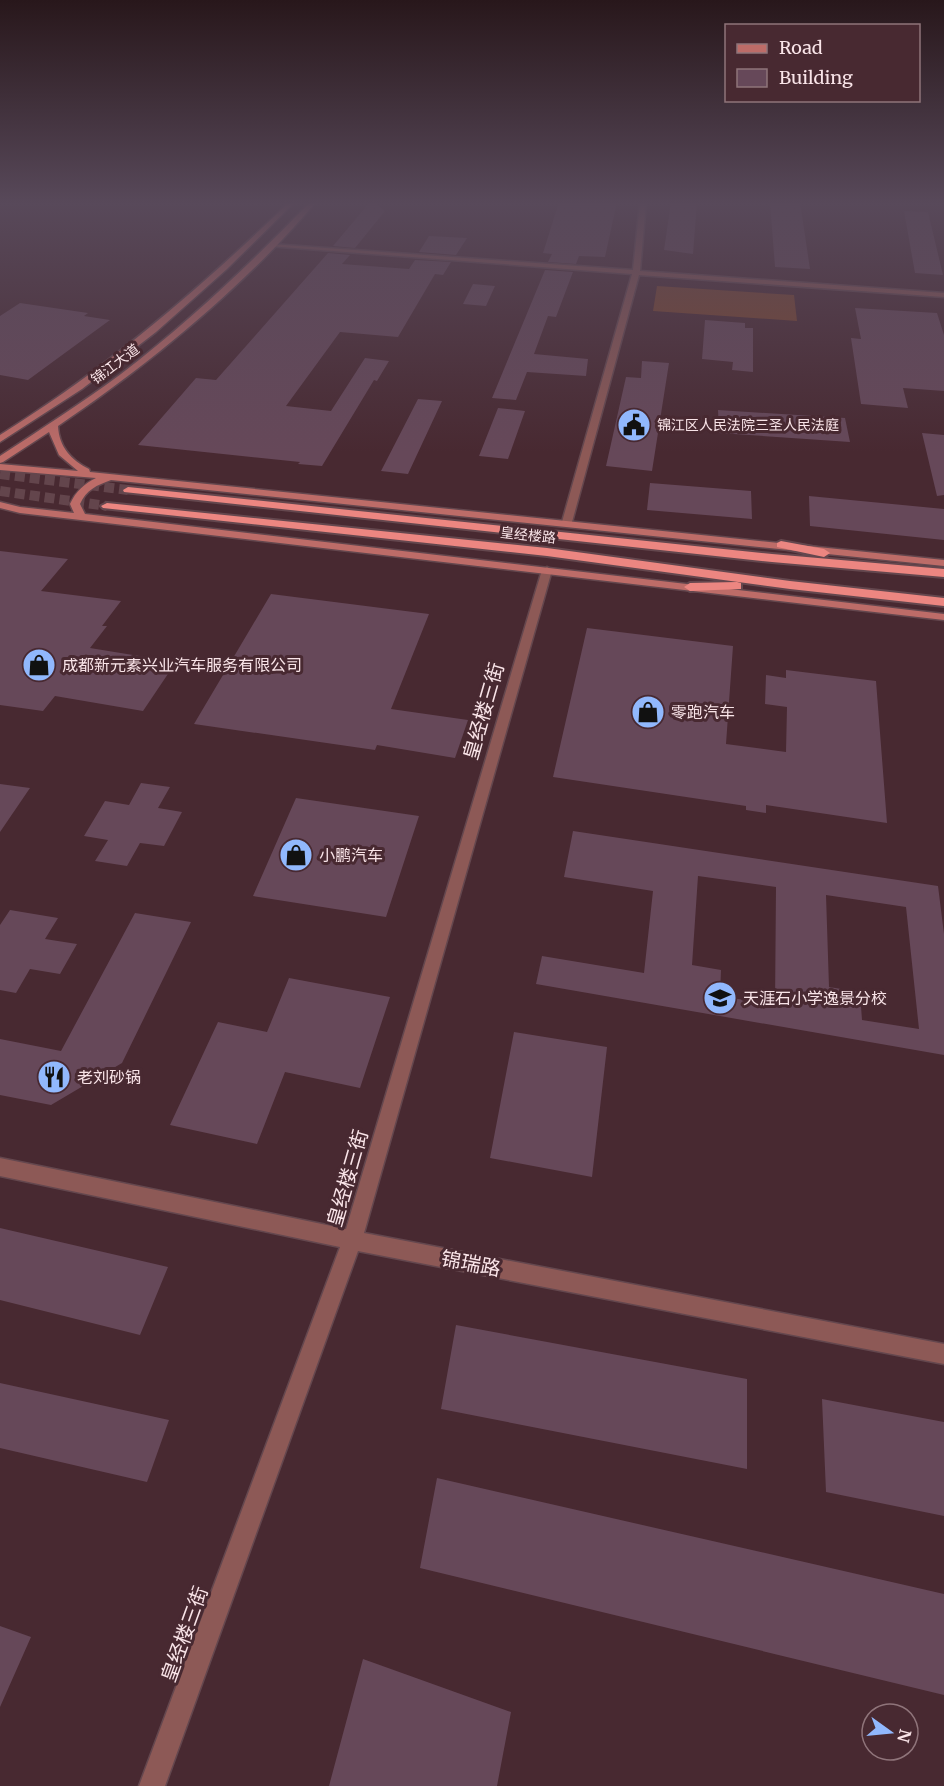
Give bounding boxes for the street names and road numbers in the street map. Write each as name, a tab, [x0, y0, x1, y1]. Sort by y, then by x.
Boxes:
street label: 锦江大道	[87, 340, 143, 388]
street label: 皇经楼路	[499, 523, 557, 547]
street label: 皇经楼三街	[457, 659, 509, 763]
street label: 皇经楼三街	[321, 1126, 373, 1230]
street label: 锦瑞路	[439, 1245, 503, 1281]
street label: 皇经楼三街	[155, 1583, 213, 1685]

